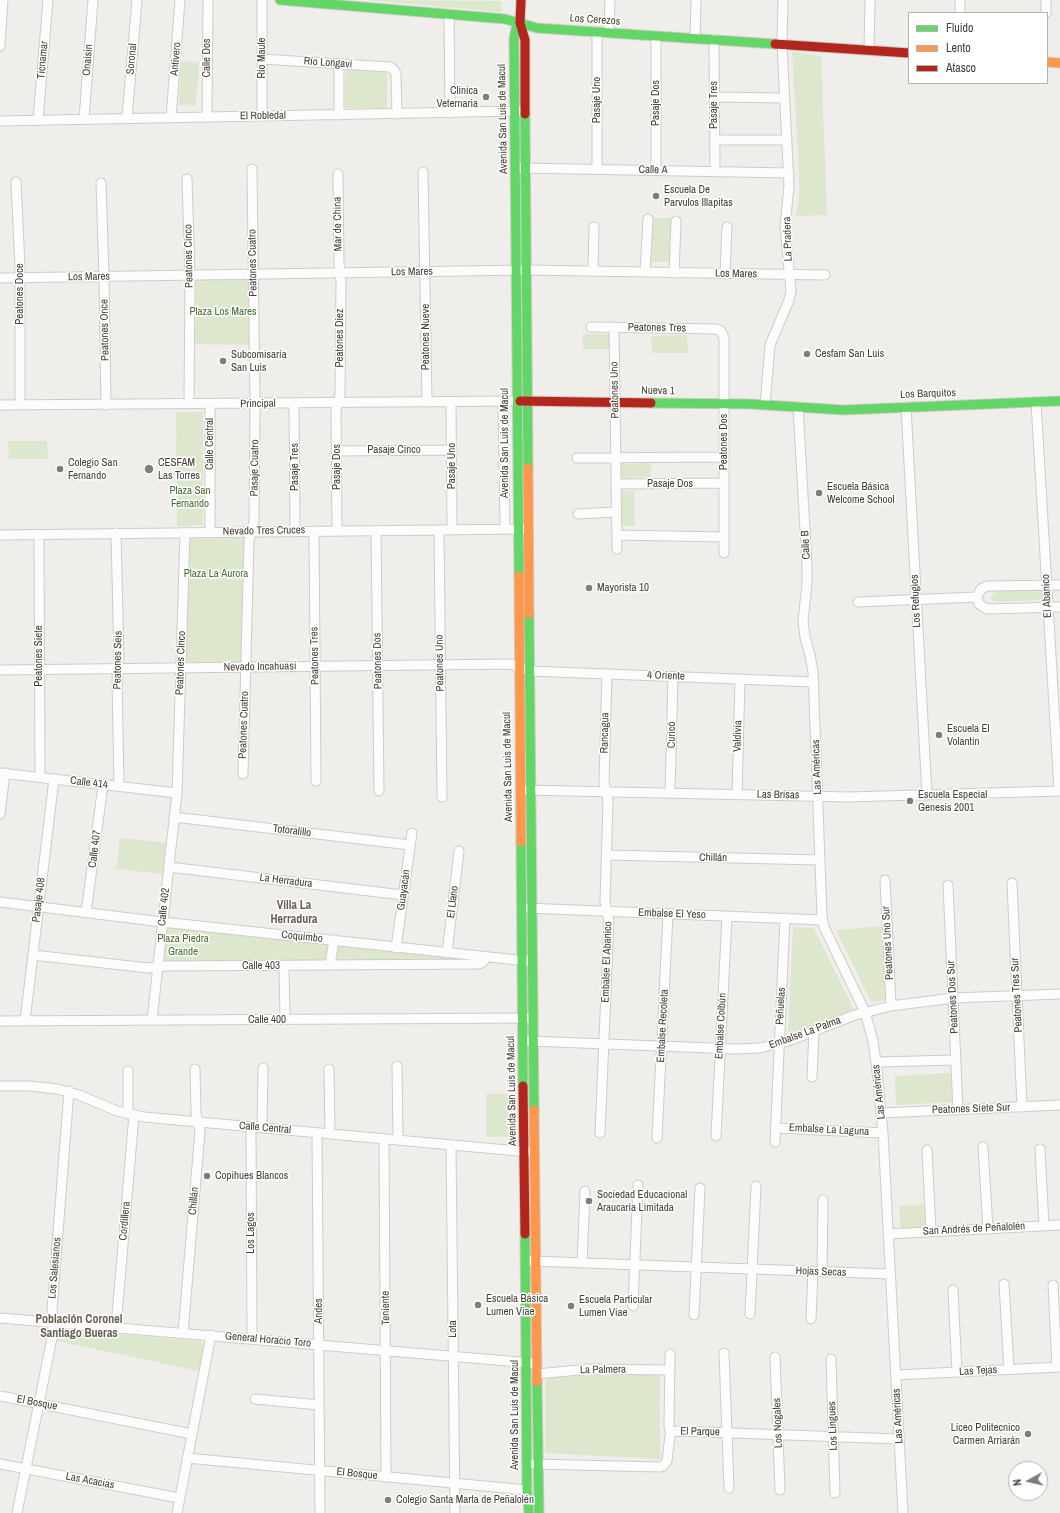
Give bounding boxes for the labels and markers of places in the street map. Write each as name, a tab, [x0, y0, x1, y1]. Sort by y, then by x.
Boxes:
place label: Clinica Veternaria	[436, 84, 478, 110]
marker: Clinica Veternaria	[481, 92, 491, 102]
place label: Escuela De Parvulos Illapitas	[664, 183, 733, 209]
marker: Escuela De Parvulos Illapitas	[651, 191, 661, 201]
place label: Cesfam San Luis	[815, 347, 884, 361]
place label: Subcomisaría San Luis	[231, 348, 287, 374]
marker: Cesfam San Luis	[802, 349, 812, 359]
marker: Subcomisaría San Luis	[218, 356, 228, 366]
place label: Colegio San Fernando	[68, 456, 118, 482]
place label: CESFAM Las Torres	[158, 456, 200, 482]
marker: CESFAM Las Torres	[143, 463, 155, 475]
marker: Colegio San Fernando	[55, 464, 65, 474]
place label: Escuela Básica Welcome School	[827, 480, 895, 506]
marker: Escuela Básica Welcome School	[814, 488, 824, 498]
place label: Mayorista 10	[597, 581, 649, 595]
marker: Mayorista 10	[584, 583, 594, 593]
place label: Escuela El Volantín	[947, 722, 990, 748]
marker: Escuela El Volantín	[934, 730, 944, 740]
place label: Escuela Especial Genesis 2001	[918, 788, 987, 814]
marker: Escuela Especial Genesis 2001	[905, 796, 915, 806]
place label: Copihues Blancos	[215, 1169, 288, 1183]
marker: Copihues Blancos	[202, 1171, 212, 1181]
place label: Sociedad Educacional Araucaria Limitada	[597, 1188, 687, 1214]
marker: Sociedad Educacional Araucaria Limitada	[584, 1196, 594, 1206]
place label: Escuela Básica Lumen Viae	[486, 1292, 548, 1318]
place label: Escuela Particular Lumen Viae	[579, 1293, 652, 1319]
marker: Escuela Básica Lumen Viae	[473, 1300, 483, 1310]
marker: Escuela Particular Lumen Viae	[566, 1301, 576, 1311]
place label: Liceo Politecnico Carmen Arriarán	[951, 1421, 1020, 1447]
marker: Liceo Politecnico Carmen Arriarán	[1023, 1429, 1033, 1439]
place label: Colegio Santa Marta de Peñalolén	[396, 1493, 534, 1507]
marker: Colegio Santa Marta de Peñalolén	[383, 1495, 393, 1505]

